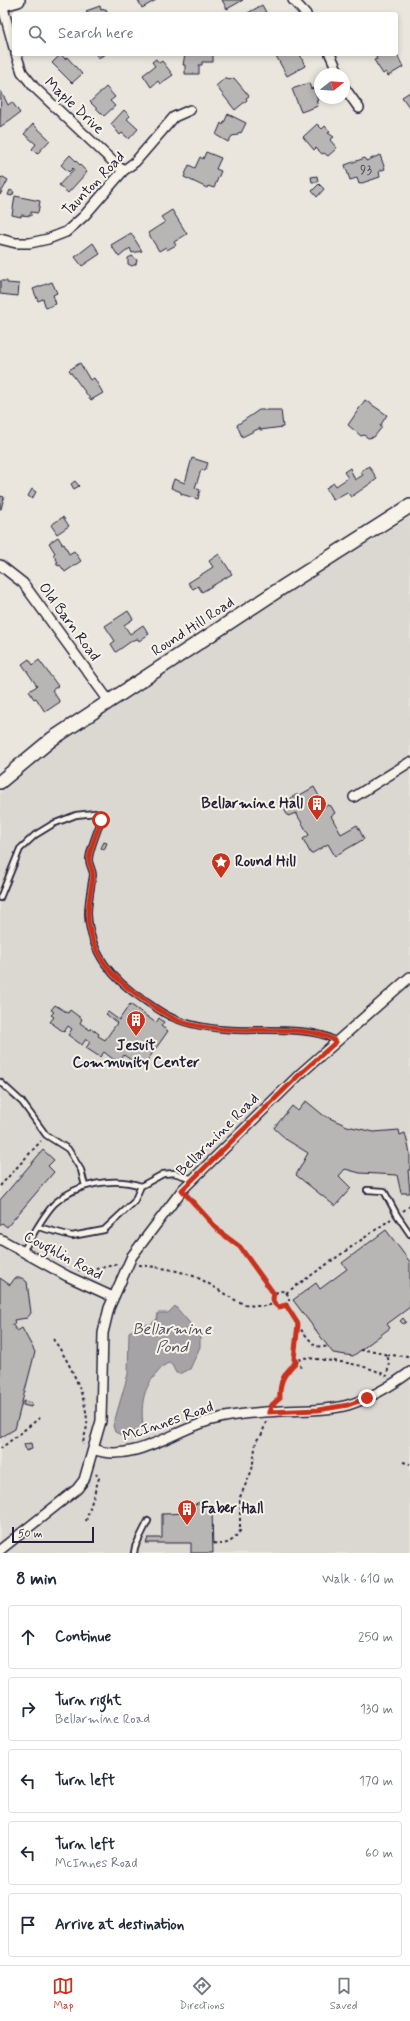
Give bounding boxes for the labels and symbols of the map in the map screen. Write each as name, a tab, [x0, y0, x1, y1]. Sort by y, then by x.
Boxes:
north arrow	[314, 68, 350, 104]
street label: Maple Drive	[40, 73, 108, 139]
street label: Taunton Road	[58, 148, 130, 220]
house number: 93	[360, 162, 372, 179]
street label: Old Barn Road	[34, 579, 104, 665]
street label: Round Hill Road	[148, 593, 238, 661]
building icon: Bellarmine Hall	[306, 793, 328, 821]
place label: Bellarmine Hall	[201, 794, 303, 814]
route start	[92, 811, 110, 829]
place icon: Round Hill	[210, 851, 232, 879]
place label: Round Hill	[235, 852, 296, 872]
building icon: Jesuit Community Center	[125, 1009, 147, 1037]
place label: Jesuit Community Center	[73, 1036, 200, 1073]
street label: Bellarmine Road	[172, 1089, 264, 1181]
street label: Coughlin Road	[20, 1227, 106, 1286]
water label: Bellarmine Pond	[132, 1319, 213, 1358]
route end	[358, 1389, 376, 1407]
street label: McInnes Road	[120, 1397, 216, 1447]
building icon: Faber Hall	[176, 1498, 198, 1526]
place label: Faber Hall	[201, 1499, 264, 1519]
scale bar	[12, 1525, 94, 1544]

